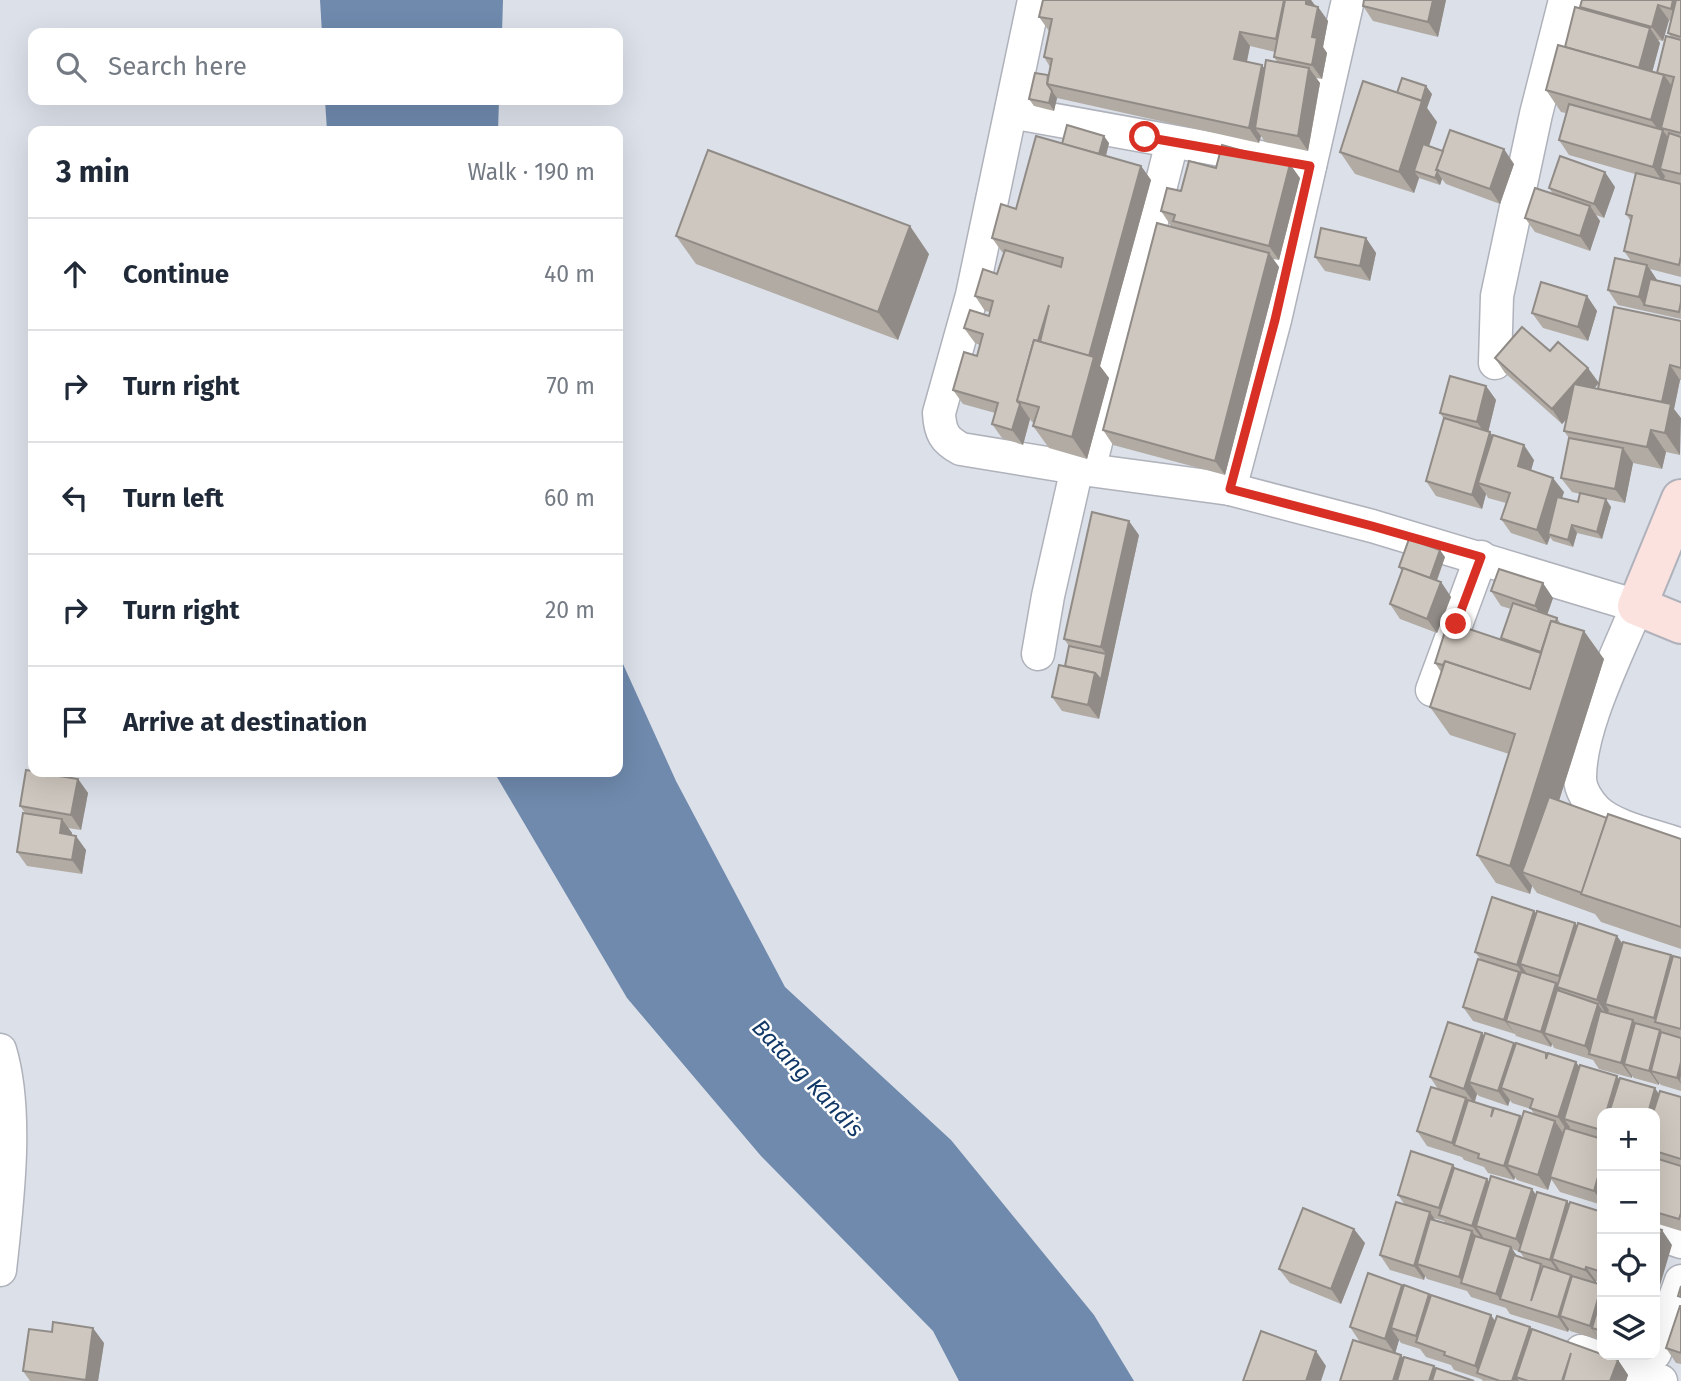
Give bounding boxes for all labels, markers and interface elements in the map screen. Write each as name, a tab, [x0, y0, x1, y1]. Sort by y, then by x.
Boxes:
search box	[28, 28, 623, 105]
icon: search	[52, 48, 90, 86]
text: Search here	[108, 51, 247, 82]
route start	[1129, 121, 1160, 152]
text: 3 min	[56, 154, 130, 190]
text: Walk · 190 m	[468, 158, 595, 186]
icon: ahead	[56, 255, 94, 293]
text: Continue	[123, 259, 229, 290]
text: 40 m	[544, 260, 595, 288]
icon: right	[56, 367, 94, 405]
text: Turn right	[123, 371, 240, 402]
text: 70 m	[546, 372, 595, 400]
icon: left	[56, 479, 94, 517]
text: Turn left	[123, 483, 224, 514]
text: 60 m	[544, 484, 595, 512]
icon: right	[56, 591, 94, 629]
text: Turn right	[123, 595, 240, 626]
text: 20 m	[545, 596, 595, 624]
route end	[1440, 608, 1471, 639]
icon: arrive	[56, 703, 94, 741]
text: Arrive at destination	[123, 707, 367, 738]
water label: Batang Kandis	[746, 1013, 870, 1143]
map controls	[1597, 1108, 1660, 1360]
button: +	[1597, 1108, 1660, 1171]
button: −	[1597, 1171, 1660, 1234]
button: locate	[1597, 1234, 1660, 1297]
button: layers	[1597, 1297, 1660, 1360]

